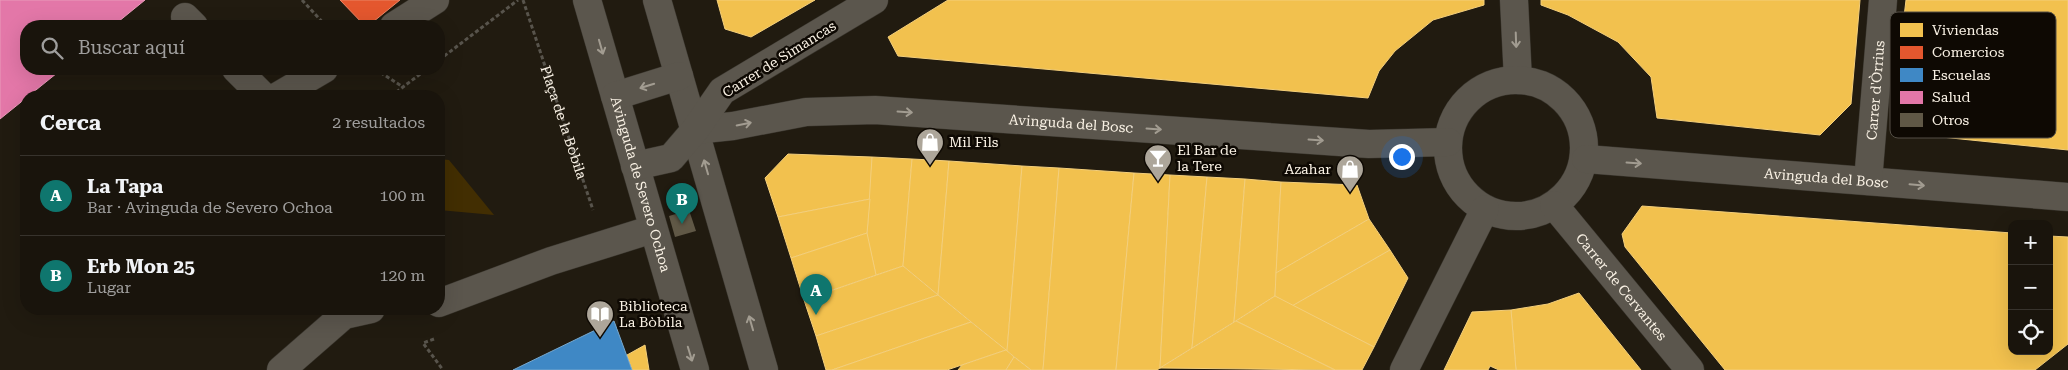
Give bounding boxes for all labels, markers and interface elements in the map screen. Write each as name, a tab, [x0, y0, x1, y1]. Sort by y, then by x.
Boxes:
legend	[1890, 12, 2056, 138]
street label: Carrer de Simancas	[719, 17, 839, 100]
search box	[20, 20, 445, 75]
text: Viviendas	[1932, 22, 1999, 38]
one-way arrow	[1511, 32, 1520, 48]
icon: search	[38, 34, 66, 62]
text: Buscar aquí	[78, 36, 185, 59]
one-way arrow	[596, 38, 606, 54]
street label: Carrer d'Òrrius	[1863, 39, 1888, 141]
text: Comercios	[1932, 44, 2005, 60]
street label: Plaça de la Bòbila	[537, 63, 590, 182]
text: Escuelas	[1932, 67, 1991, 83]
one-way arrow	[639, 82, 655, 91]
text: Salud	[1932, 89, 1970, 105]
street label: Avinguda de Severo Ochoa	[608, 95, 674, 274]
one-way arrow	[896, 107, 912, 116]
text: Cerca	[40, 111, 101, 135]
street label: Avinguda del Bosc	[1008, 111, 1134, 136]
text: Otros	[1932, 112, 1970, 128]
text: 2 resultados	[332, 113, 425, 132]
one-way arrow	[735, 119, 751, 129]
one-way arrow	[1146, 124, 1162, 134]
shop icon: Mil Fils	[915, 127, 945, 166]
place label: Mil Fils	[949, 134, 999, 150]
one-way arrow	[1308, 135, 1324, 145]
place label: El Bar de la Tere	[1177, 142, 1237, 174]
bar icon: El Bar de la Tere	[1143, 143, 1173, 182]
your location	[1389, 144, 1415, 170]
shop icon: Azahar	[1335, 154, 1365, 193]
one-way arrow	[700, 159, 710, 175]
one-way arrow	[1626, 159, 1642, 168]
place label: Azahar	[1285, 161, 1331, 177]
street label: Avinguda del Bosc	[1763, 165, 1889, 191]
text: La Tapa	[87, 175, 163, 198]
one-way arrow	[1909, 180, 1925, 190]
pin: B	[666, 183, 698, 224]
text: A	[50, 186, 62, 205]
text: 100 m	[379, 186, 425, 205]
text: Bar · Avinguda de Severo Ochoa	[87, 198, 333, 217]
map controls	[2008, 220, 2053, 355]
button: +	[2008, 220, 2053, 265]
street label: Carrer de Cervantes	[1573, 230, 1670, 344]
text: Erb Mon 25	[87, 255, 195, 278]
button: −	[2008, 265, 2053, 310]
text: B	[50, 266, 62, 285]
text: 120 m	[379, 266, 425, 285]
pin: A	[800, 274, 832, 315]
text: Lugar	[87, 278, 131, 297]
place label: Biblioteca La Bòbila	[619, 298, 688, 330]
library icon: Biblioteca La Bòbila	[585, 299, 615, 338]
button: locate	[2008, 310, 2053, 355]
one-way arrow	[746, 316, 755, 332]
one-way arrow	[685, 346, 695, 362]

